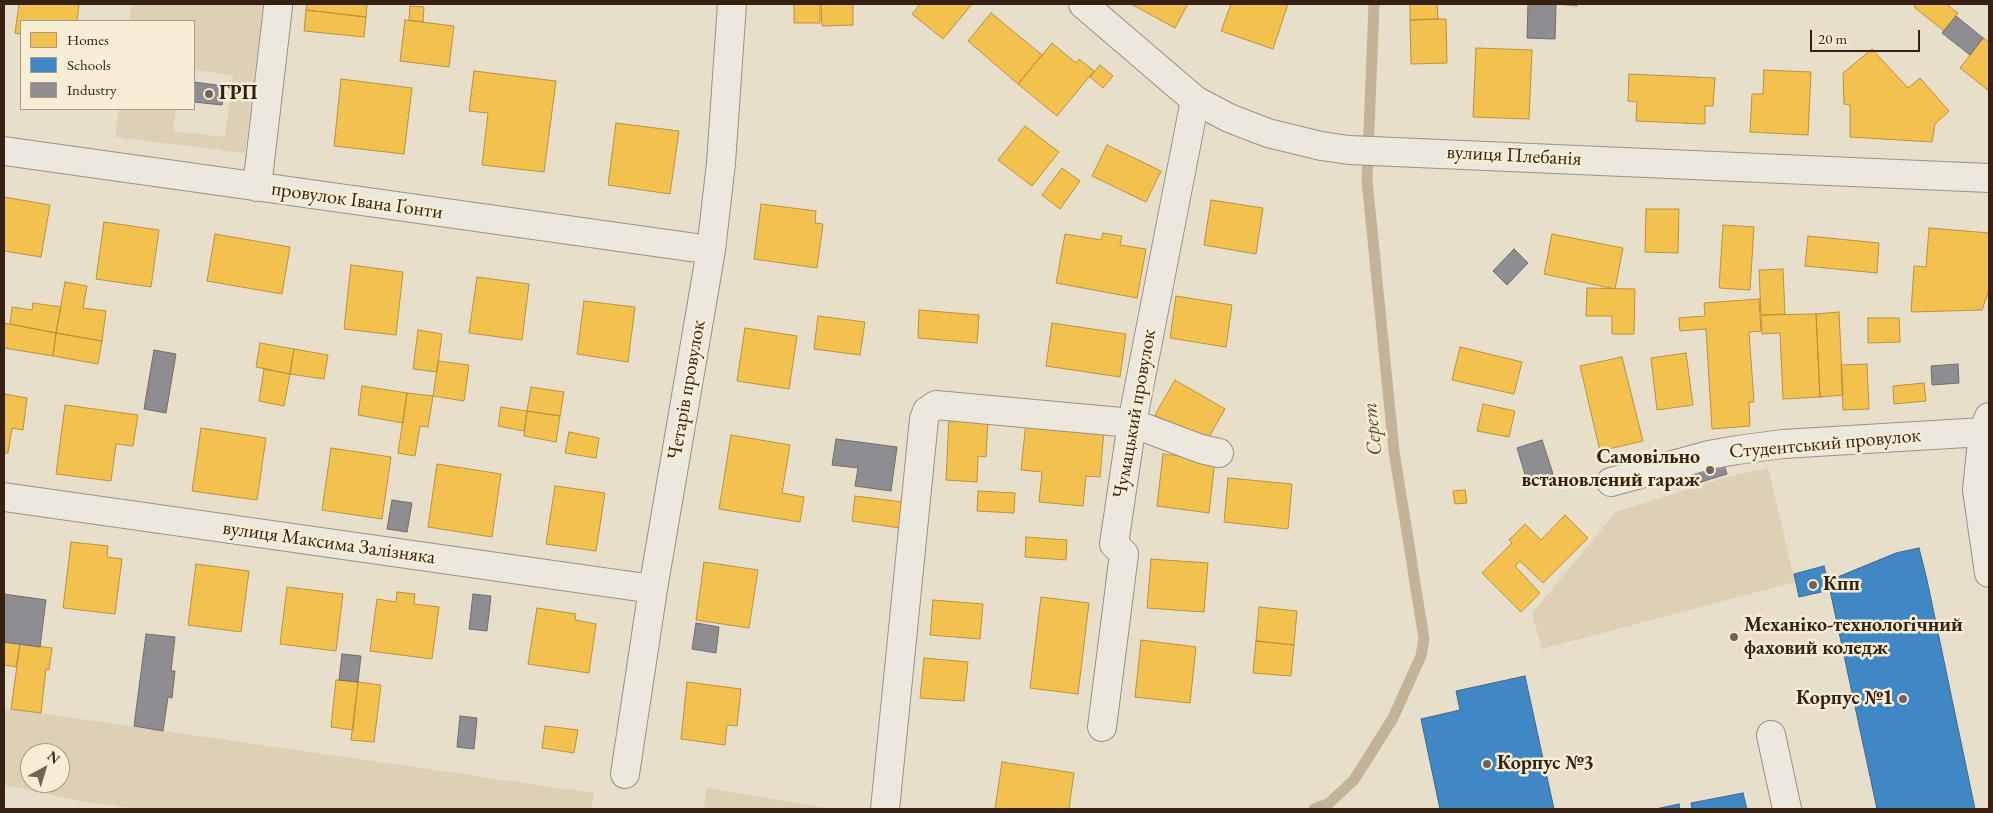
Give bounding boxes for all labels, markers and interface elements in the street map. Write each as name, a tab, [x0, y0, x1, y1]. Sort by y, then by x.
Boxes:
legend	[20, 20, 195, 110]
scale bar	[1813, 20, 1923, 52]
text: 20 m	[1818, 29, 1847, 48]
text: Homes	[67, 30, 109, 49]
text: Schools	[67, 55, 111, 74]
text: Industry	[67, 80, 117, 99]
place label: ГРП	[219, 82, 258, 106]
marker: ГРП	[203, 88, 215, 100]
street label: вулиця Плебанія	[1446, 140, 1582, 172]
street label: провулок Івана Ґонти	[270, 177, 444, 225]
street label: Четарів провулок	[663, 318, 711, 462]
street label: Чумацький провулок	[1108, 328, 1162, 500]
water label: Серет	[1358, 401, 1388, 457]
street label: Студентський провулок	[1728, 424, 1922, 464]
place label: Самовільно встановлений гараж	[1522, 446, 1700, 493]
marker: Самовільно встановлений гараж	[1704, 464, 1716, 476]
street label: вулиця Максима Залізняка	[221, 516, 437, 570]
place label: Кпп	[1823, 573, 1860, 597]
marker: Кпп	[1807, 579, 1819, 591]
place label: Механіко-технологічний фаховий коледж	[1744, 614, 1963, 661]
marker: Механіко-технологічний фаховий коледж	[1728, 631, 1740, 643]
place label: Корпус №1	[1796, 687, 1893, 711]
marker: Корпус №1	[1897, 693, 1909, 705]
north arrow	[20, 743, 70, 793]
text: N	[44, 747, 64, 768]
place label: Корпус №3	[1497, 752, 1594, 776]
marker: Корпус №3	[1481, 758, 1493, 770]

